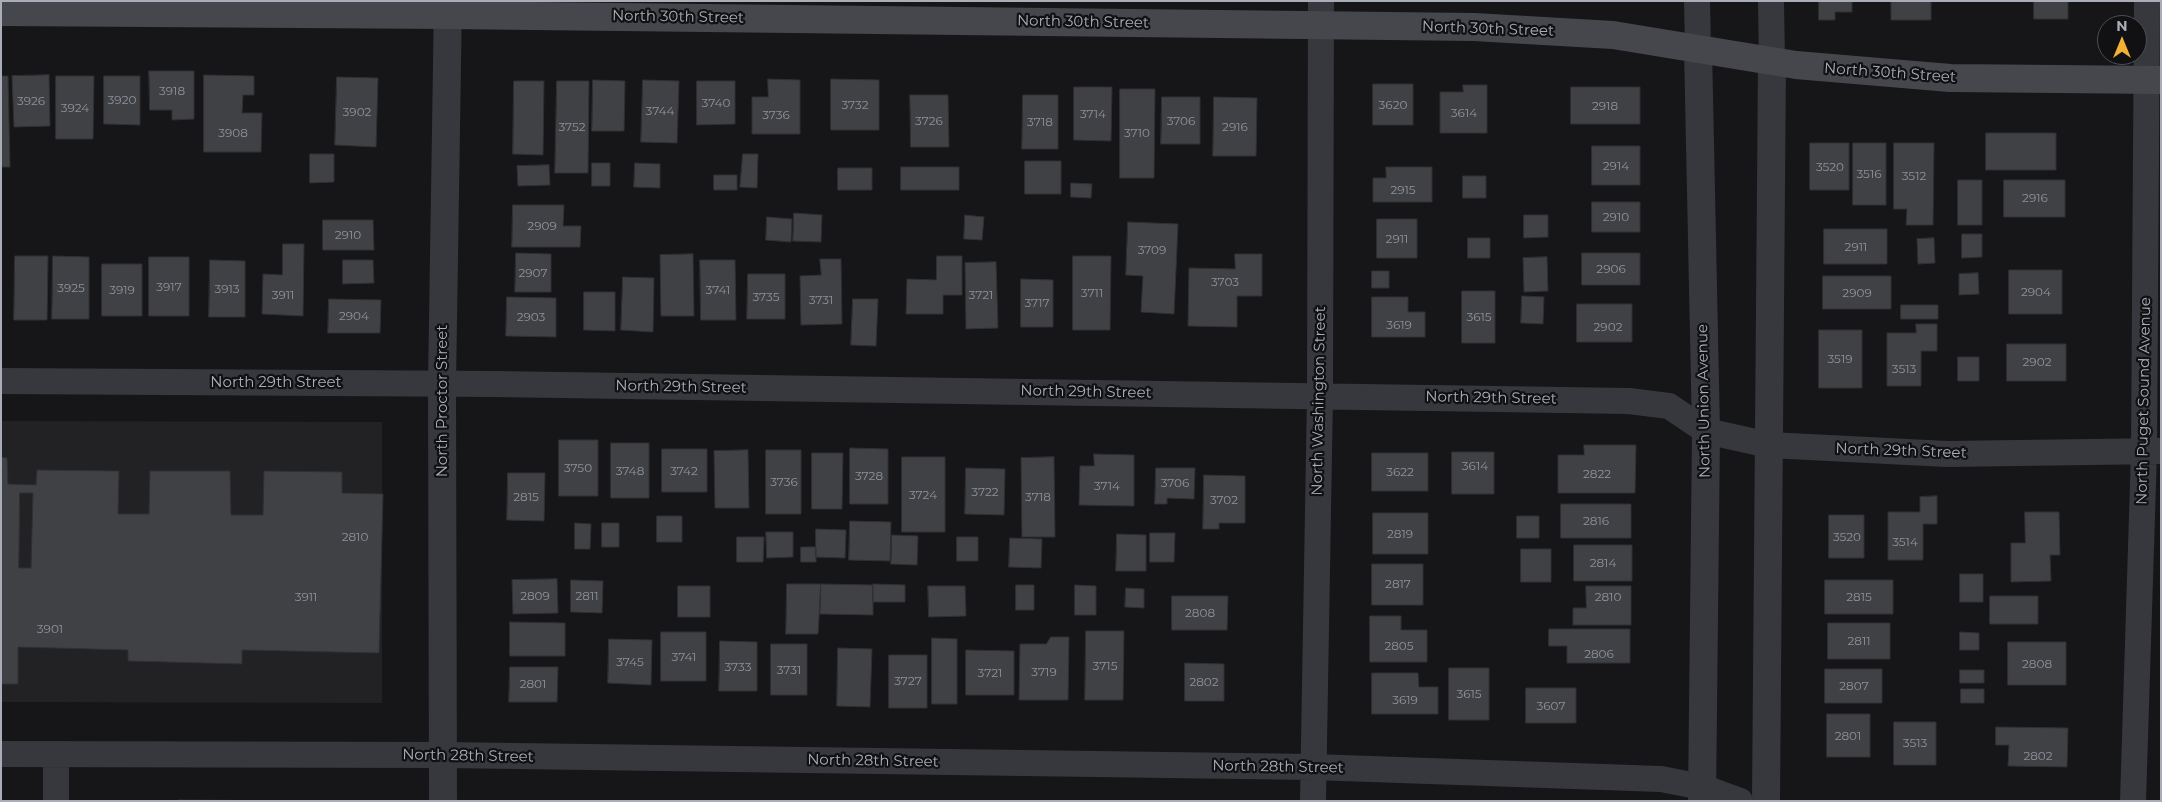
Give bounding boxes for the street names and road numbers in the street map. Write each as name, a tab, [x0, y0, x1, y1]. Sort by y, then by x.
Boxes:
street label: North 30th Street	[612, 7, 744, 27]
street label: North 30th Street	[1017, 12, 1149, 32]
street label: North 30th Street	[1422, 18, 1554, 40]
street label: North 30th Street	[1824, 59, 1956, 87]
street label: North Puget Sound Avenue	[2133, 297, 2155, 505]
street label: North Washington Street	[1308, 306, 1330, 496]
street label: North Union Avenue	[1694, 324, 1714, 478]
street label: North Proctor Street	[434, 325, 452, 477]
street label: North 29th Street	[210, 374, 342, 392]
street label: North 29th Street	[615, 377, 747, 397]
street label: North 29th Street	[1020, 382, 1152, 402]
street label: North 29th Street	[1425, 388, 1557, 408]
street label: North 29th Street	[1835, 440, 1967, 462]
street label: North 28th Street	[402, 746, 534, 766]
street label: North 28th Street	[807, 751, 939, 771]
street label: North 28th Street	[1212, 757, 1344, 777]

